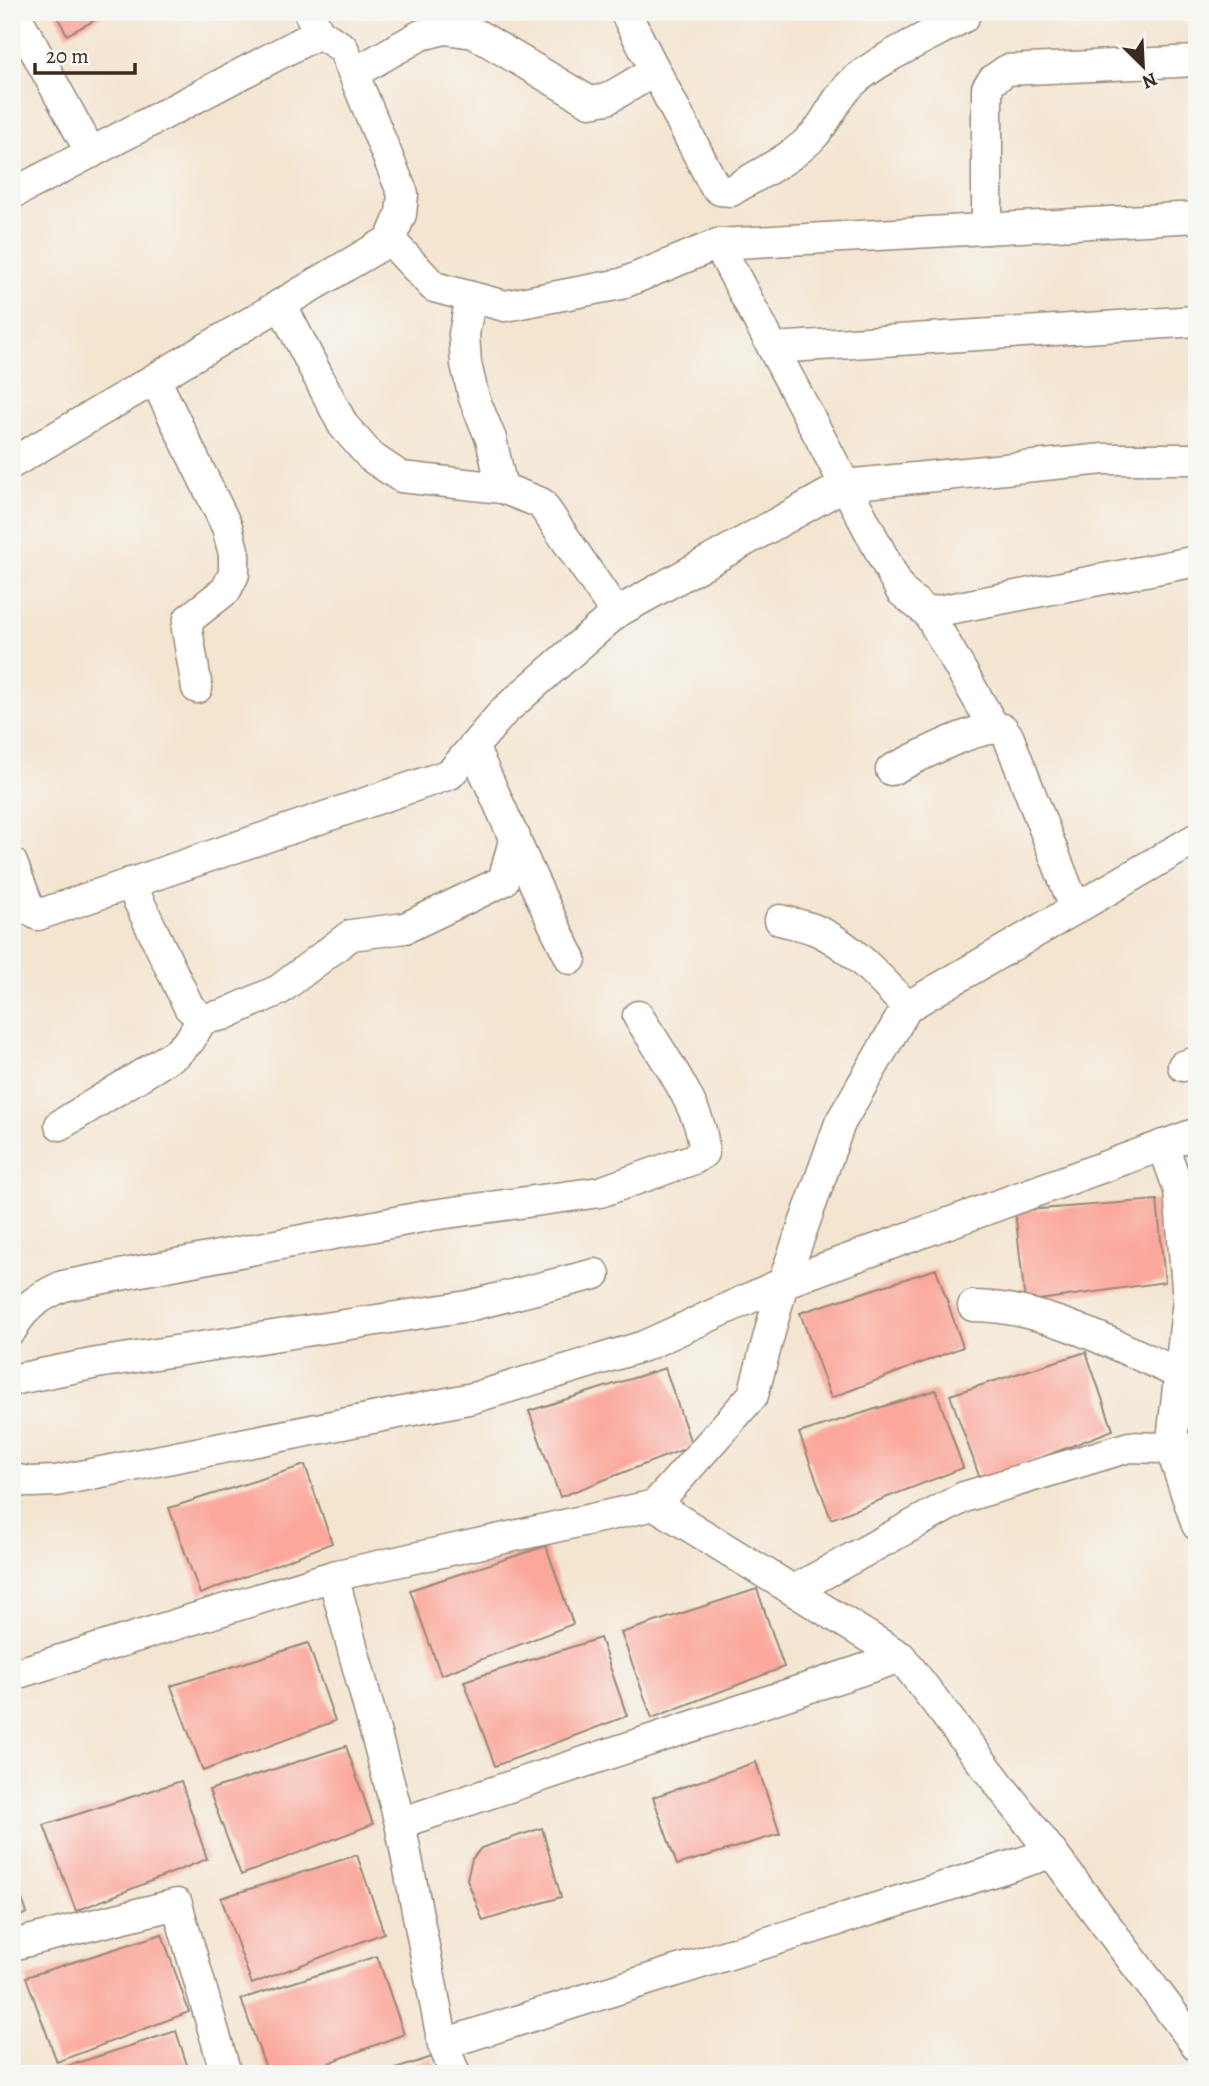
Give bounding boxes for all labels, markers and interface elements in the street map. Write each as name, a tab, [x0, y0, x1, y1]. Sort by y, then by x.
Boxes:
scale bar	[35, 32, 135, 76]
north arrow	[1108, 32, 1178, 102]
text: 20 m	[46, 42, 89, 70]
text: N	[1138, 66, 1161, 95]

